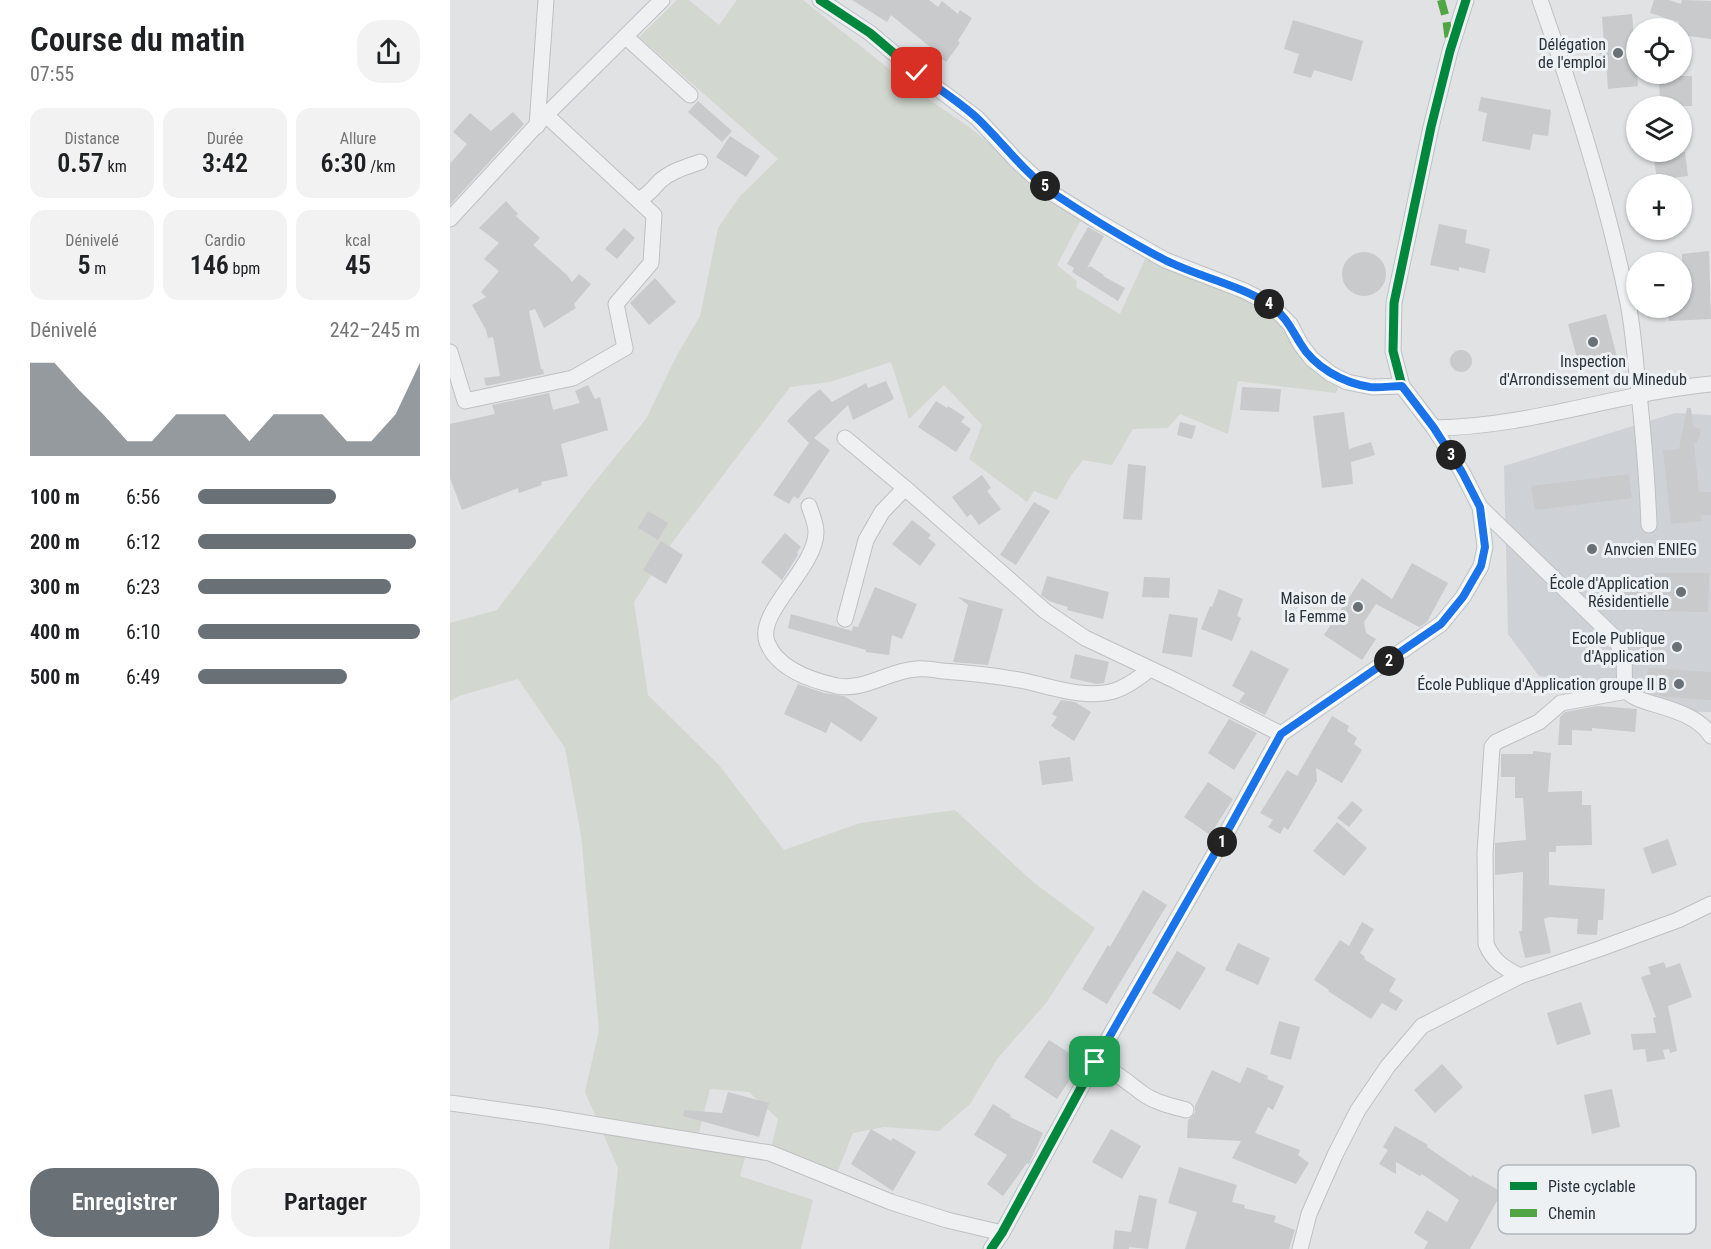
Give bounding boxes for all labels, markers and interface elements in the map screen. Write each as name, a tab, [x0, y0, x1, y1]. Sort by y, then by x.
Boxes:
map controls	[1626, 18, 1692, 318]
button: locate	[1626, 18, 1692, 84]
text: Course du matin	[30, 20, 245, 59]
button: share	[357, 20, 420, 83]
place label: Délégation de l'emploi	[1538, 35, 1606, 72]
marker: Délégation de l'emploi	[1611, 46, 1625, 60]
pin	[891, 47, 942, 98]
icon: check	[900, 56, 933, 89]
text: 07:55	[30, 62, 74, 86]
button: layers	[1626, 96, 1692, 162]
text: Distance	[64, 129, 120, 148]
text: Durée	[207, 129, 243, 148]
text: Allure	[340, 129, 376, 148]
text: 0.57	[57, 148, 104, 178]
text: 3:42	[202, 148, 248, 178]
text: 6:30	[321, 148, 367, 178]
text: km	[104, 157, 127, 176]
text: /km	[367, 157, 395, 176]
pin: 5	[1030, 171, 1060, 201]
button: +	[1626, 174, 1692, 240]
text: 5	[1041, 176, 1049, 195]
text: Dénivelé	[65, 231, 119, 250]
text: Cardio	[204, 231, 246, 250]
text: kcal	[345, 231, 371, 250]
text: 5	[78, 250, 91, 280]
text: 146	[190, 250, 229, 280]
text: 45	[345, 250, 371, 280]
button: −	[1626, 252, 1692, 318]
text: m	[91, 259, 106, 278]
text: bpm	[229, 259, 260, 278]
pin: 4	[1254, 289, 1284, 319]
text: 4	[1265, 294, 1273, 313]
text: Dénivelé	[30, 318, 97, 342]
text: 242–245 m	[330, 318, 420, 342]
marker: Inspection d'Arrondissement du Minedub	[1586, 335, 1600, 349]
place label: Inspection d'Arrondissement du Minedub	[1499, 352, 1687, 389]
pin: 3	[1436, 440, 1466, 470]
text: 3	[1447, 445, 1455, 464]
text: 100 m	[30, 485, 80, 509]
text: 6:56	[126, 485, 160, 509]
text: 200 m	[30, 530, 80, 554]
text: 6:12	[126, 530, 160, 554]
place label: Anvcien ENIEG	[1604, 540, 1697, 559]
marker: Anvcien ENIEG	[1585, 542, 1599, 556]
place label: École d'Application Résidentielle	[1550, 574, 1669, 611]
text: 300 m	[30, 575, 80, 599]
text: 6:23	[126, 575, 160, 599]
marker: École d'Application Résidentielle	[1674, 585, 1688, 599]
place label: Maison de la Femme	[1280, 589, 1346, 626]
marker: Maison de la Femme	[1351, 600, 1365, 614]
text: 400 m	[30, 620, 80, 644]
text: 6:10	[126, 620, 160, 644]
place label: Ecole Publique d'Application	[1572, 629, 1665, 666]
marker: Ecole Publique d'Application	[1670, 640, 1684, 654]
pin: 2	[1374, 646, 1404, 676]
text: 2	[1385, 651, 1393, 670]
text: 500 m	[30, 665, 80, 689]
text: 6:49	[126, 665, 160, 689]
place label: École Publique d'Application groupe II B	[1417, 675, 1667, 694]
marker: École Publique d'Application groupe II B	[1672, 677, 1686, 691]
pin: 1	[1207, 827, 1237, 857]
text: 1	[1218, 832, 1226, 851]
pin	[1069, 1036, 1120, 1087]
icon: arrive	[1078, 1045, 1111, 1078]
legend	[1498, 1165, 1696, 1234]
button: Enregistrer	[30, 1168, 219, 1237]
button: Partager	[231, 1168, 420, 1237]
text: Piste cyclable	[1548, 1177, 1635, 1196]
text: Chemin	[1548, 1204, 1596, 1223]

